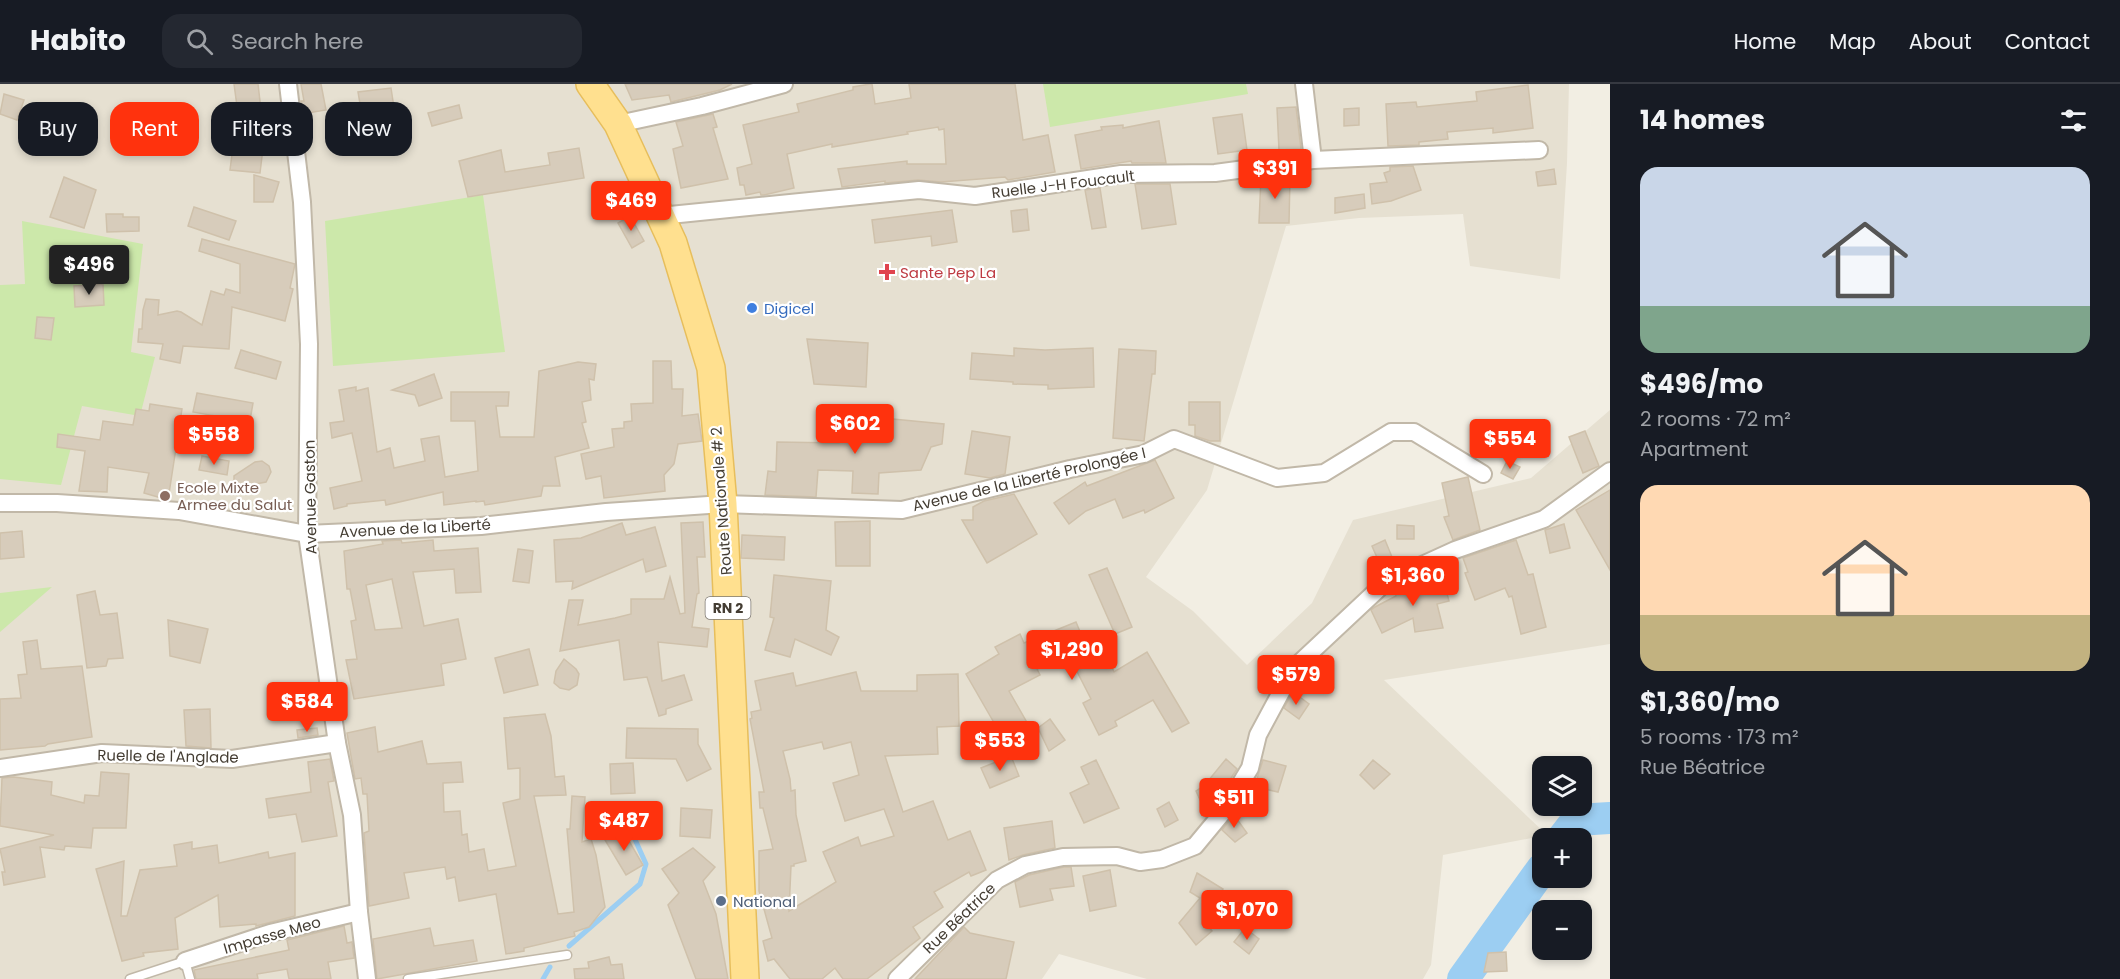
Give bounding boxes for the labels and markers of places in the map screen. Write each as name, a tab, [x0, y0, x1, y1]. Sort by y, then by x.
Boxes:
pin: $391	[1239, 149, 1311, 200]
pin: $469	[595, 181, 667, 232]
pin: $496	[53, 245, 125, 296]
place label: Sante Pep La	[900, 262, 996, 283]
marker: Sante Pep La	[878, 263, 896, 281]
place label: Digicel	[764, 298, 814, 319]
marker: Digicel	[745, 301, 759, 315]
pin: $602	[819, 404, 891, 455]
pin: $558	[178, 415, 250, 466]
pin: $554	[1474, 419, 1546, 470]
place label: Ecole Mixte Armee du Salut	[177, 477, 292, 515]
marker: Ecole Mixte Armee du Salut	[158, 489, 172, 503]
pin: $1,360	[1364, 556, 1462, 607]
pin: $1,290	[1023, 630, 1121, 681]
pin: $579	[1260, 655, 1332, 706]
pin: $584	[271, 682, 343, 733]
pin: $553	[964, 721, 1036, 772]
pin: $511	[1198, 778, 1270, 829]
pin: $487	[588, 801, 660, 852]
pin: $1,070	[1198, 890, 1296, 941]
place label: National	[733, 891, 796, 912]
marker: National	[714, 894, 728, 908]

